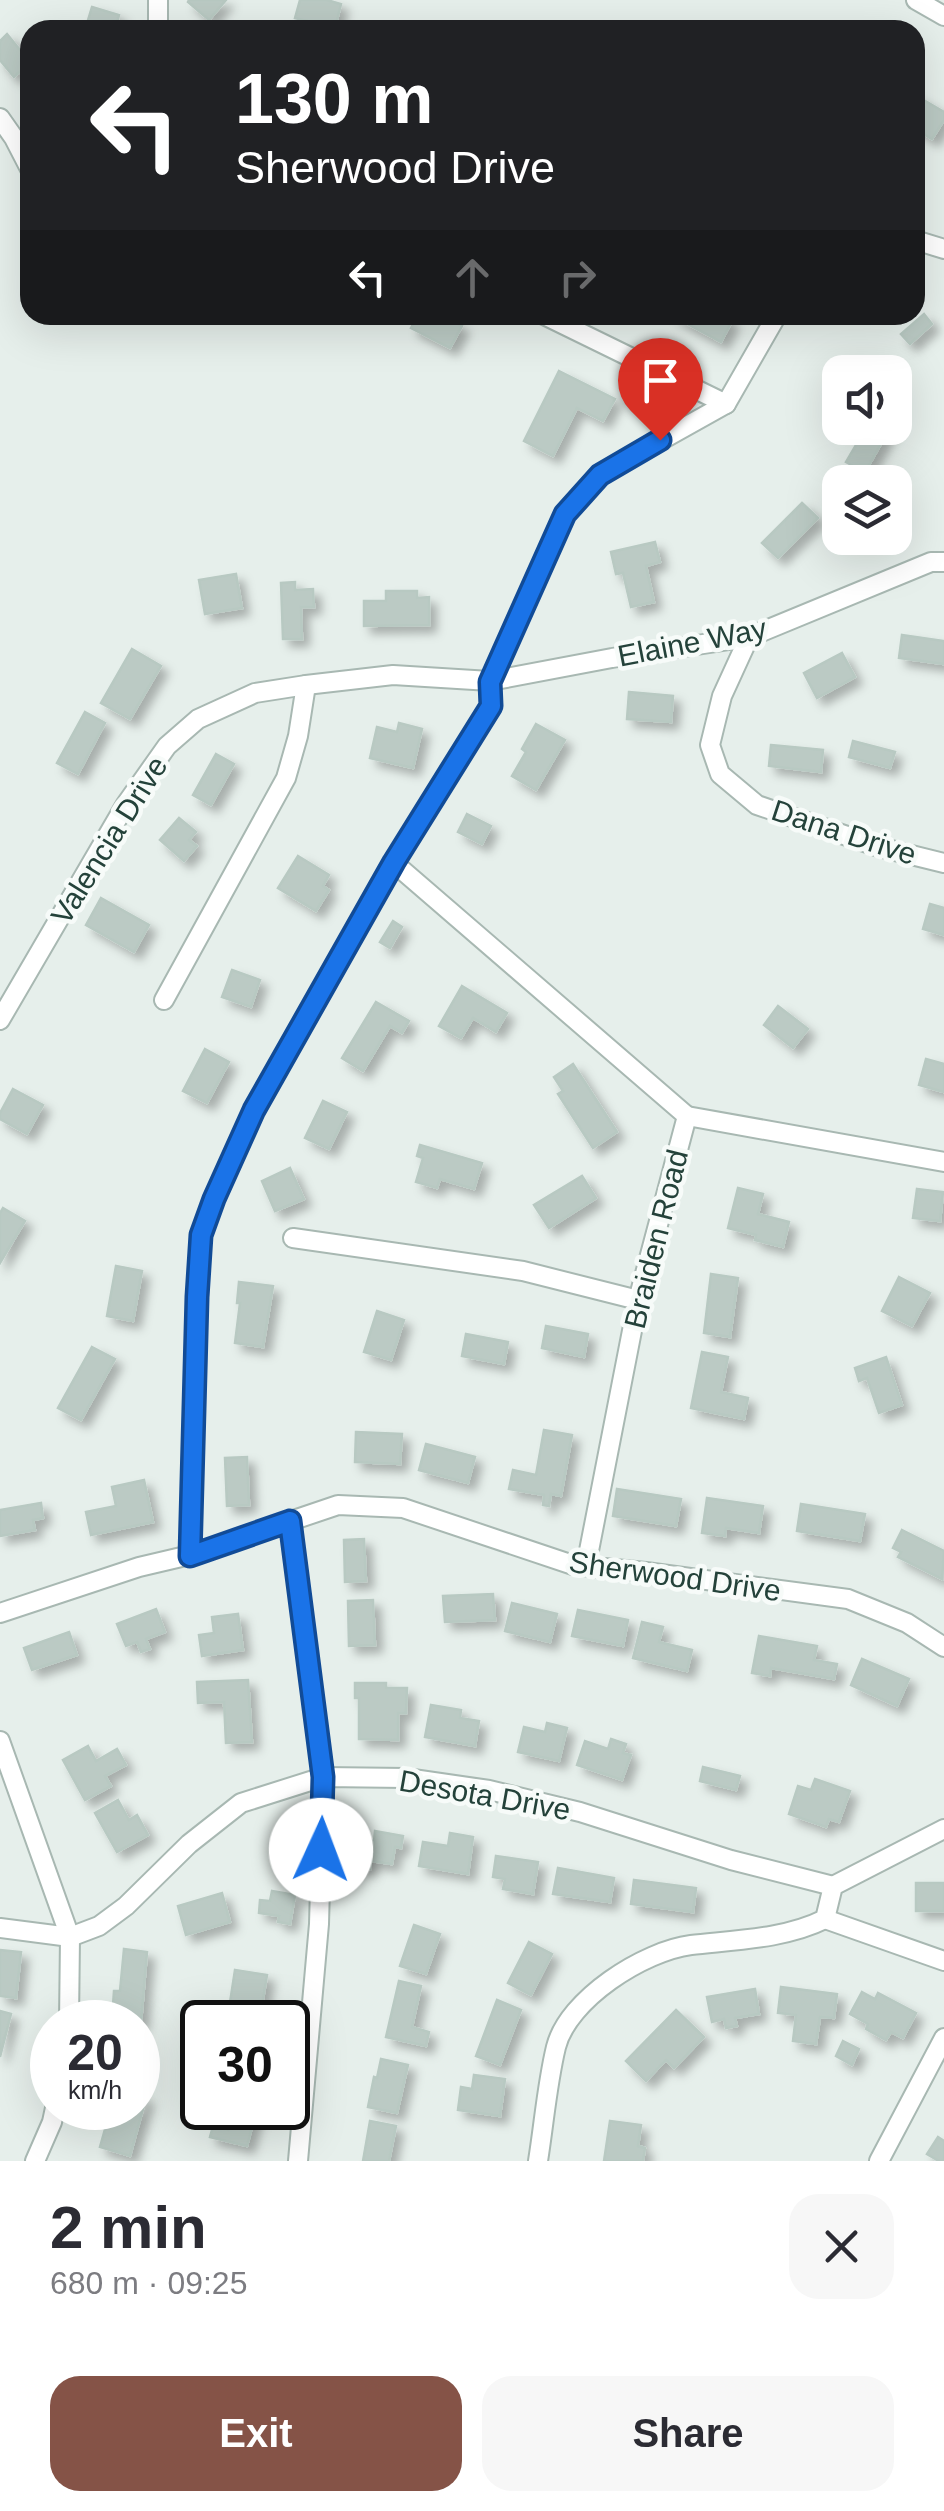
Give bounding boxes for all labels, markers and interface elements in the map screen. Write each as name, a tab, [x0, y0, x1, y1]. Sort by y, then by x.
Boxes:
icon: left	[70, 60, 200, 190]
text: 130 m	[235, 60, 433, 138]
text: Sherwood Drive	[235, 142, 555, 193]
icon: left	[340, 250, 395, 305]
icon: ahead	[445, 250, 500, 305]
icon: right	[550, 250, 605, 305]
pin	[618, 338, 703, 441]
icon: arrive	[633, 353, 688, 408]
map controls	[822, 355, 912, 555]
button: sound	[822, 355, 912, 445]
button: layers	[822, 465, 912, 555]
street label: Elaine Way	[615, 611, 769, 673]
street label: Valencia Drive	[44, 750, 174, 930]
street label: Dana Drive	[768, 793, 920, 871]
street label: Braiden Road	[618, 1146, 694, 1332]
street label: Sherwood Drive	[567, 1545, 783, 1607]
street label: Desota Drive	[397, 1764, 573, 1826]
position arrow	[269, 1798, 373, 1902]
speed limit sign: 30	[180, 2000, 310, 2130]
text: 20	[67, 2025, 123, 2081]
text: km/h	[68, 2076, 122, 2104]
text: 2 min	[50, 2194, 207, 2261]
button: close	[789, 2194, 894, 2299]
text: 680 m · 09:25	[50, 2265, 247, 2301]
button: Exit	[50, 2376, 462, 2491]
button: Share	[482, 2376, 894, 2491]

